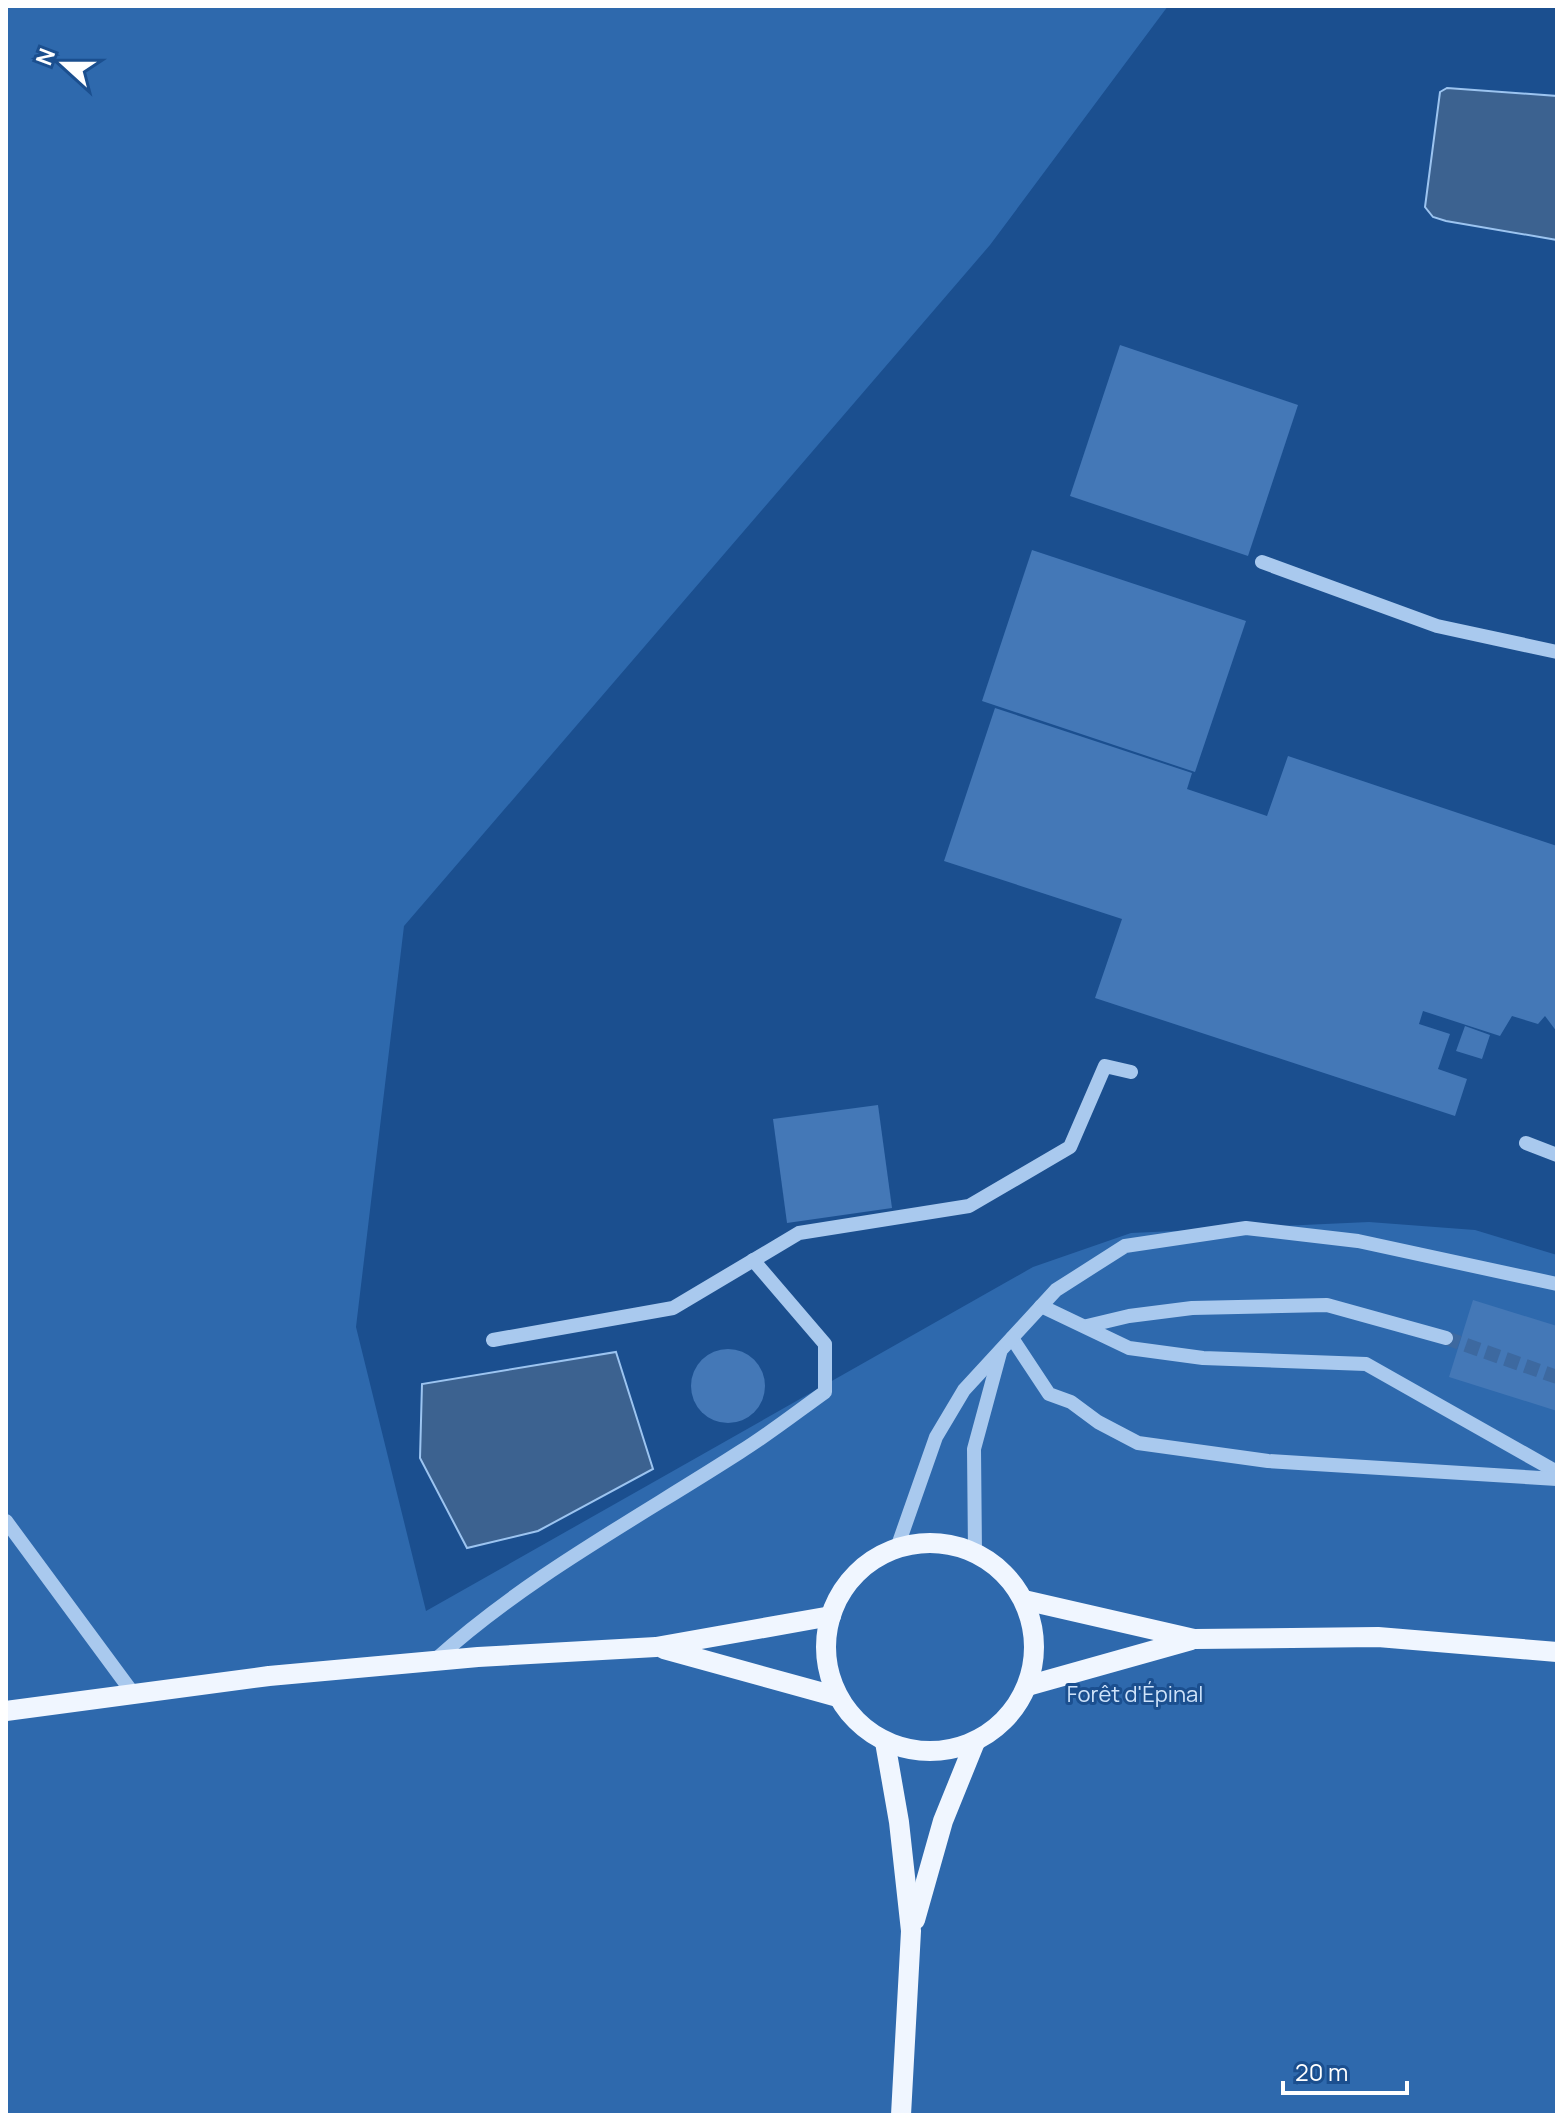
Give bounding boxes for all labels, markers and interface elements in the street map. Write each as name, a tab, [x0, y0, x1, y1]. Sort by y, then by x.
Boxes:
north arrow	[24, 24, 104, 104]
text: N	[28, 44, 62, 70]
park label: Forêt d'Épinal	[1067, 1679, 1203, 1709]
scale bar	[1283, 2045, 1407, 2095]
text: 20 m	[1295, 2055, 1348, 2088]

